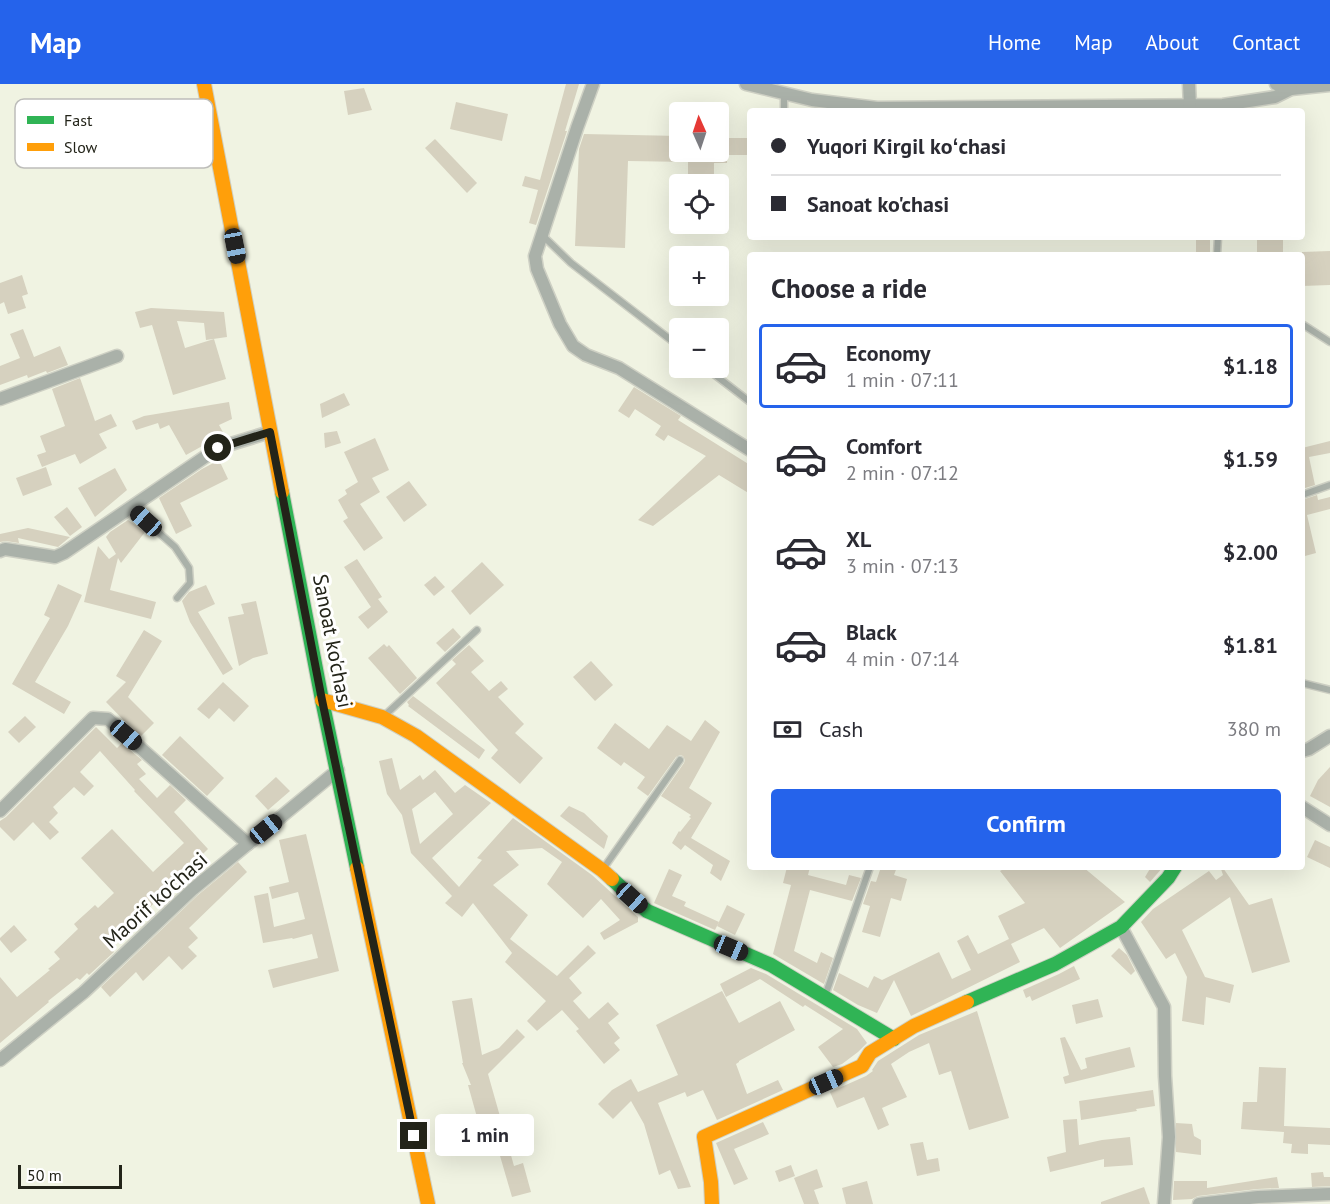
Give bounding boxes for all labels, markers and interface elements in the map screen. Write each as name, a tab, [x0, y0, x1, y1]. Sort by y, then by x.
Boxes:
text: Map	[30, 24, 81, 61]
text: Home	[988, 29, 1041, 56]
text: Map	[1074, 29, 1113, 56]
text: About	[1146, 29, 1199, 56]
text: Contact	[1232, 29, 1300, 56]
legend	[15, 99, 213, 168]
north arrow	[669, 102, 729, 162]
map controls	[669, 102, 729, 378]
text: Fast	[64, 110, 93, 130]
text: Yuqori Kirgil koʻchasi	[807, 132, 1006, 160]
text: Slow	[64, 137, 98, 157]
button: locate	[669, 174, 729, 234]
text: Sanoat ko'chasi	[807, 190, 949, 218]
car	[223, 227, 247, 265]
button: +	[669, 246, 729, 306]
text: Choose a ride	[771, 271, 927, 305]
button: −	[669, 318, 729, 378]
icon: car	[774, 339, 828, 393]
text: Economy	[846, 339, 930, 367]
text: $1.18	[1223, 352, 1278, 380]
text: 1 min · 07:11	[846, 367, 959, 393]
icon: car	[774, 432, 828, 486]
text: Comfort	[846, 432, 922, 460]
route start	[204, 434, 231, 461]
text: $1.59	[1223, 445, 1278, 473]
text: 2 min · 07:12	[846, 460, 959, 486]
car	[127, 502, 165, 540]
icon: car	[774, 525, 828, 579]
text: XL	[846, 525, 871, 553]
text: $2.00	[1223, 538, 1278, 566]
text: 3 min · 07:13	[846, 553, 959, 579]
street label: Sanoat ko'chasi	[307, 572, 359, 710]
icon: car	[774, 618, 828, 672]
text: Black	[846, 618, 897, 646]
text: $1.81	[1223, 631, 1278, 659]
text: 4 min · 07:14	[846, 646, 959, 672]
icon: cash	[771, 713, 804, 746]
text: Cash	[819, 715, 863, 743]
car	[107, 716, 145, 754]
text: 380 m	[1227, 716, 1281, 742]
button: Confirm	[771, 789, 1281, 858]
car	[246, 811, 286, 847]
street label: Maorif ko'chasi	[97, 846, 213, 954]
car	[613, 879, 651, 917]
car	[711, 933, 751, 963]
car	[806, 1066, 846, 1098]
callout: 1 min	[435, 1115, 534, 1157]
route end	[400, 1122, 427, 1149]
text: 1 min	[460, 1122, 509, 1148]
scale bar	[18, 1162, 122, 1190]
text: 50 m	[27, 1165, 62, 1185]

